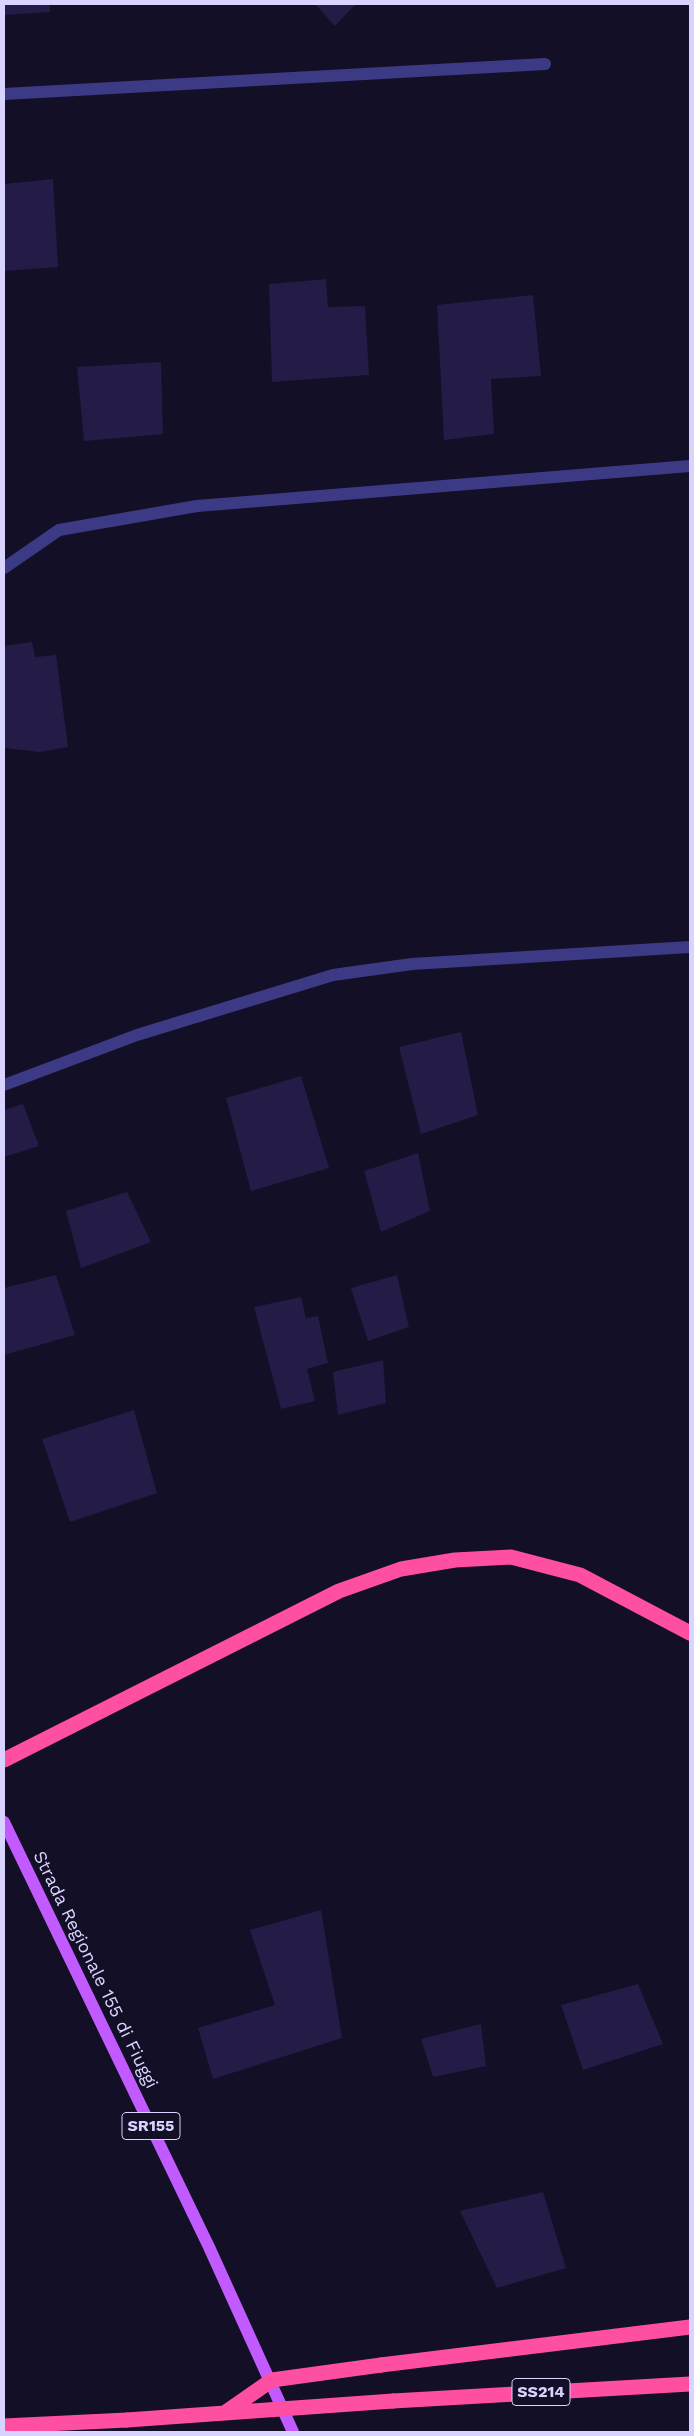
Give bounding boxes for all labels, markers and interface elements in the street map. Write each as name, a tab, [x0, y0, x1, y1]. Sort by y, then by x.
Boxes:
street label: Strada Regionale 155 di Fiuggi	[28, 1848, 162, 2092]
road number: SR155	[122, 2112, 180, 2140]
road number: SS214	[512, 2378, 570, 2406]

